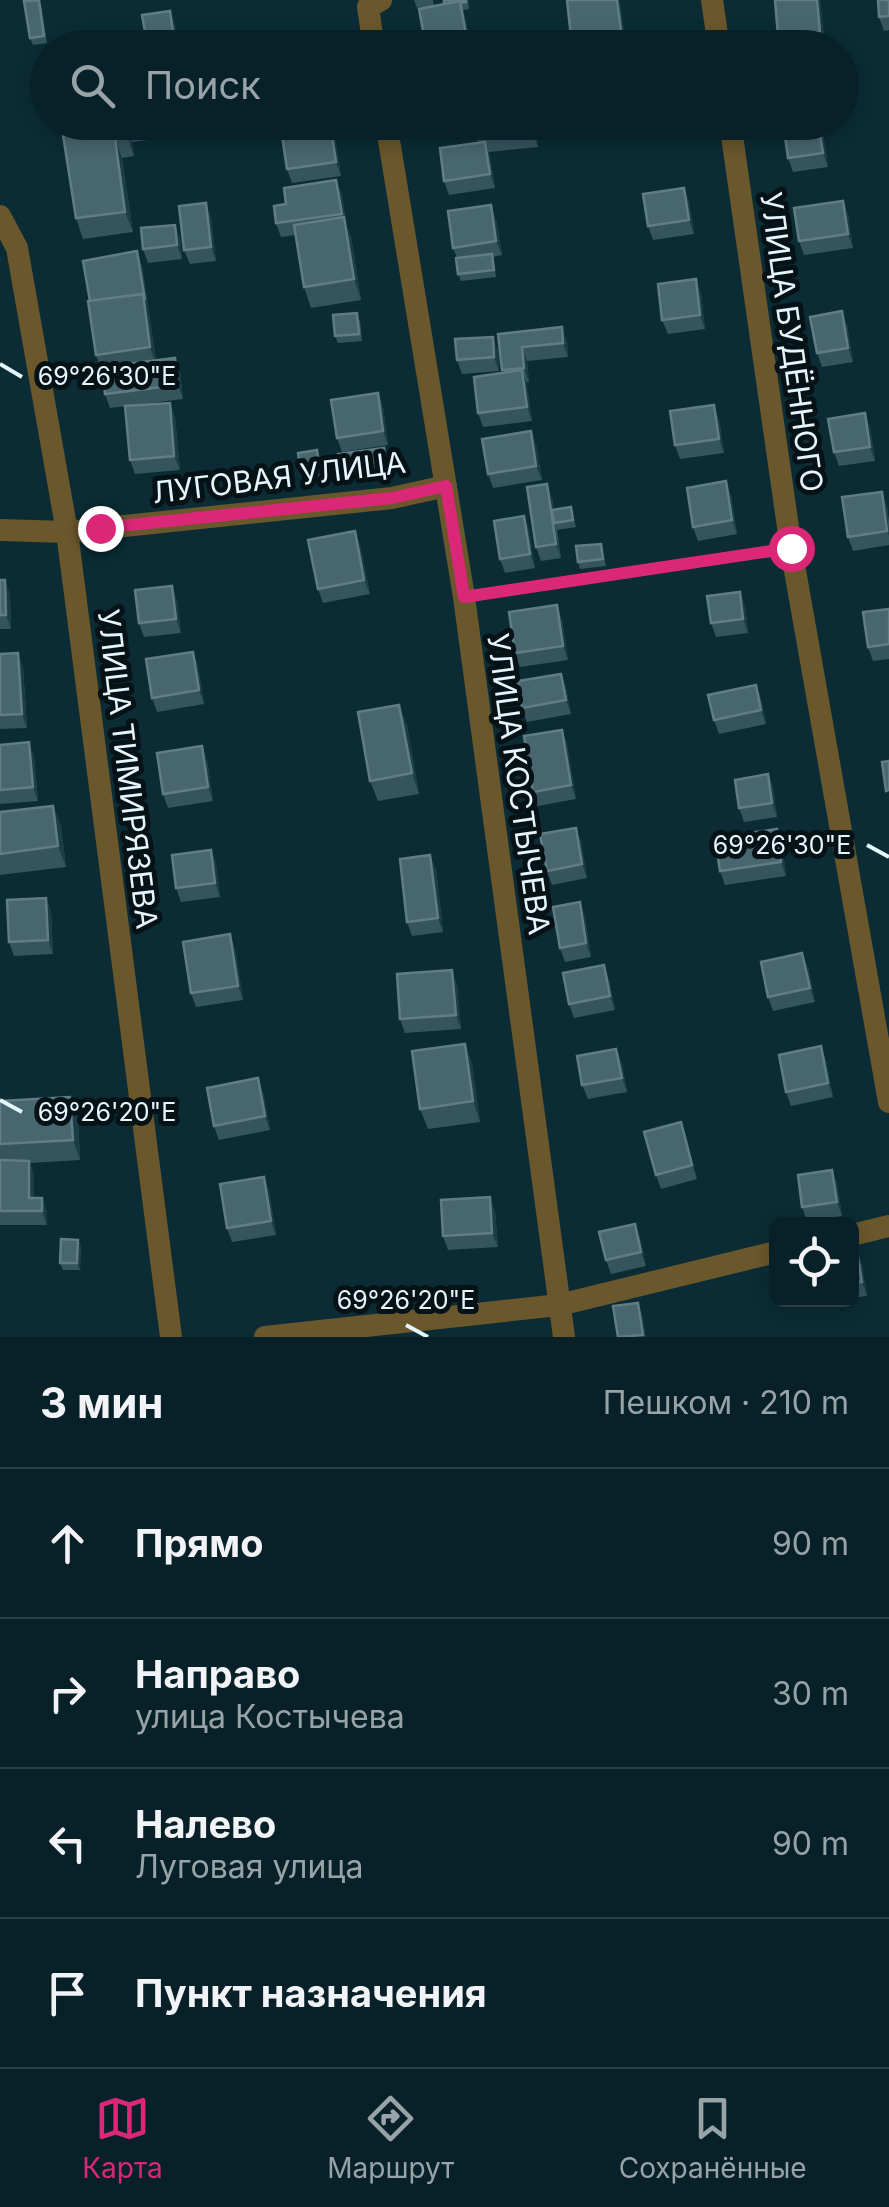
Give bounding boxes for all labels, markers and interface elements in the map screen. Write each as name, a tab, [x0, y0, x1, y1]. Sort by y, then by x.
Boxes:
search box	[30, 30, 859, 140]
icon: search	[65, 58, 120, 113]
text: Поиск	[145, 62, 261, 108]
street label: УЛИЦА БУДЁННОГО	[753, 190, 831, 494]
text: 69°26'30"E	[38, 361, 176, 391]
street label: ЛУГОВАЯ УЛИЦА	[150, 444, 408, 510]
route end	[78, 506, 124, 552]
route start	[769, 526, 815, 572]
street label: УЛИЦА ТИМИРЯЗЕВА	[91, 607, 165, 931]
street label: УЛИЦА КОСТЫЧЕВА	[480, 631, 558, 937]
text: 69°26'30"E	[713, 830, 851, 860]
text: 69°26'20"E	[38, 1097, 176, 1127]
map controls	[769, 1217, 859, 1307]
button: locate	[769, 1217, 859, 1307]
text: 69°26'20"E	[337, 1285, 475, 1315]
text: 3 мин	[40, 1377, 163, 1428]
text: Пешком · 210 m	[603, 1383, 849, 1422]
icon: ahead	[40, 1516, 95, 1571]
text: Прямо	[135, 1520, 263, 1566]
text: 90 m	[772, 1524, 849, 1563]
text: Направо	[135, 1651, 300, 1697]
icon: right	[40, 1666, 95, 1721]
text: 30 m	[772, 1674, 849, 1713]
text: улица Костычева	[135, 1697, 405, 1736]
text: Налево	[135, 1801, 276, 1847]
icon: left	[40, 1816, 95, 1871]
text: 90 m	[772, 1824, 849, 1863]
text: Луговая улица	[135, 1847, 363, 1886]
icon: arrive	[40, 1966, 95, 2021]
text: Пункт назначения	[135, 1970, 487, 2016]
tab: Карта	[82, 2091, 163, 2185]
tab: Маршрут	[327, 2091, 454, 2185]
tab: Сохранённые	[619, 2091, 807, 2185]

